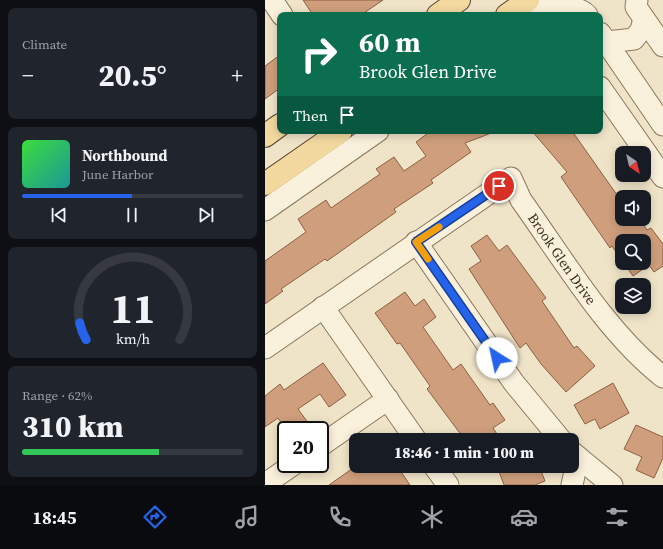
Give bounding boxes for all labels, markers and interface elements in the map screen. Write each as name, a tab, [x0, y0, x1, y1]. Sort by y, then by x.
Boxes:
text: 60 m	[359, 23, 421, 61]
icon: right	[293, 28, 345, 80]
text: Climate	[22, 36, 67, 53]
text: 20.5°	[98, 55, 167, 96]
text: Brook Glen Drive	[359, 59, 497, 84]
text: −	[22, 60, 34, 90]
text: +	[231, 60, 243, 90]
icon: arrive	[336, 104, 358, 126]
text: Then	[293, 105, 328, 126]
text: Northbound	[82, 145, 167, 166]
north arrow	[615, 146, 651, 182]
map controls	[615, 146, 651, 314]
text: June Harbor	[82, 166, 154, 183]
pin	[482, 169, 516, 203]
icon: arrive	[488, 175, 510, 197]
button: sound	[615, 190, 651, 226]
icon: previous	[48, 204, 70, 226]
icon: pause	[121, 204, 143, 226]
icon: next	[195, 204, 217, 226]
street label: Brook Glen Drive	[523, 209, 601, 309]
button: search	[615, 234, 651, 270]
button: layers	[615, 278, 651, 314]
text: 11	[110, 280, 155, 337]
text: km/h	[116, 329, 150, 349]
position arrow	[476, 337, 518, 379]
text: Range · 62%	[22, 387, 93, 404]
text: 310 km	[22, 406, 123, 447]
speed limit sign: 20	[277, 421, 329, 473]
text: 18:46 · 1 min · 100 m	[394, 442, 534, 463]
icon: directions	[141, 503, 169, 531]
icon: music	[233, 503, 261, 531]
icon: phone	[326, 503, 354, 531]
icon: climate	[418, 503, 446, 531]
icon: car	[510, 503, 538, 531]
icon: filters	[603, 503, 631, 531]
text: 18:45	[32, 505, 77, 530]

